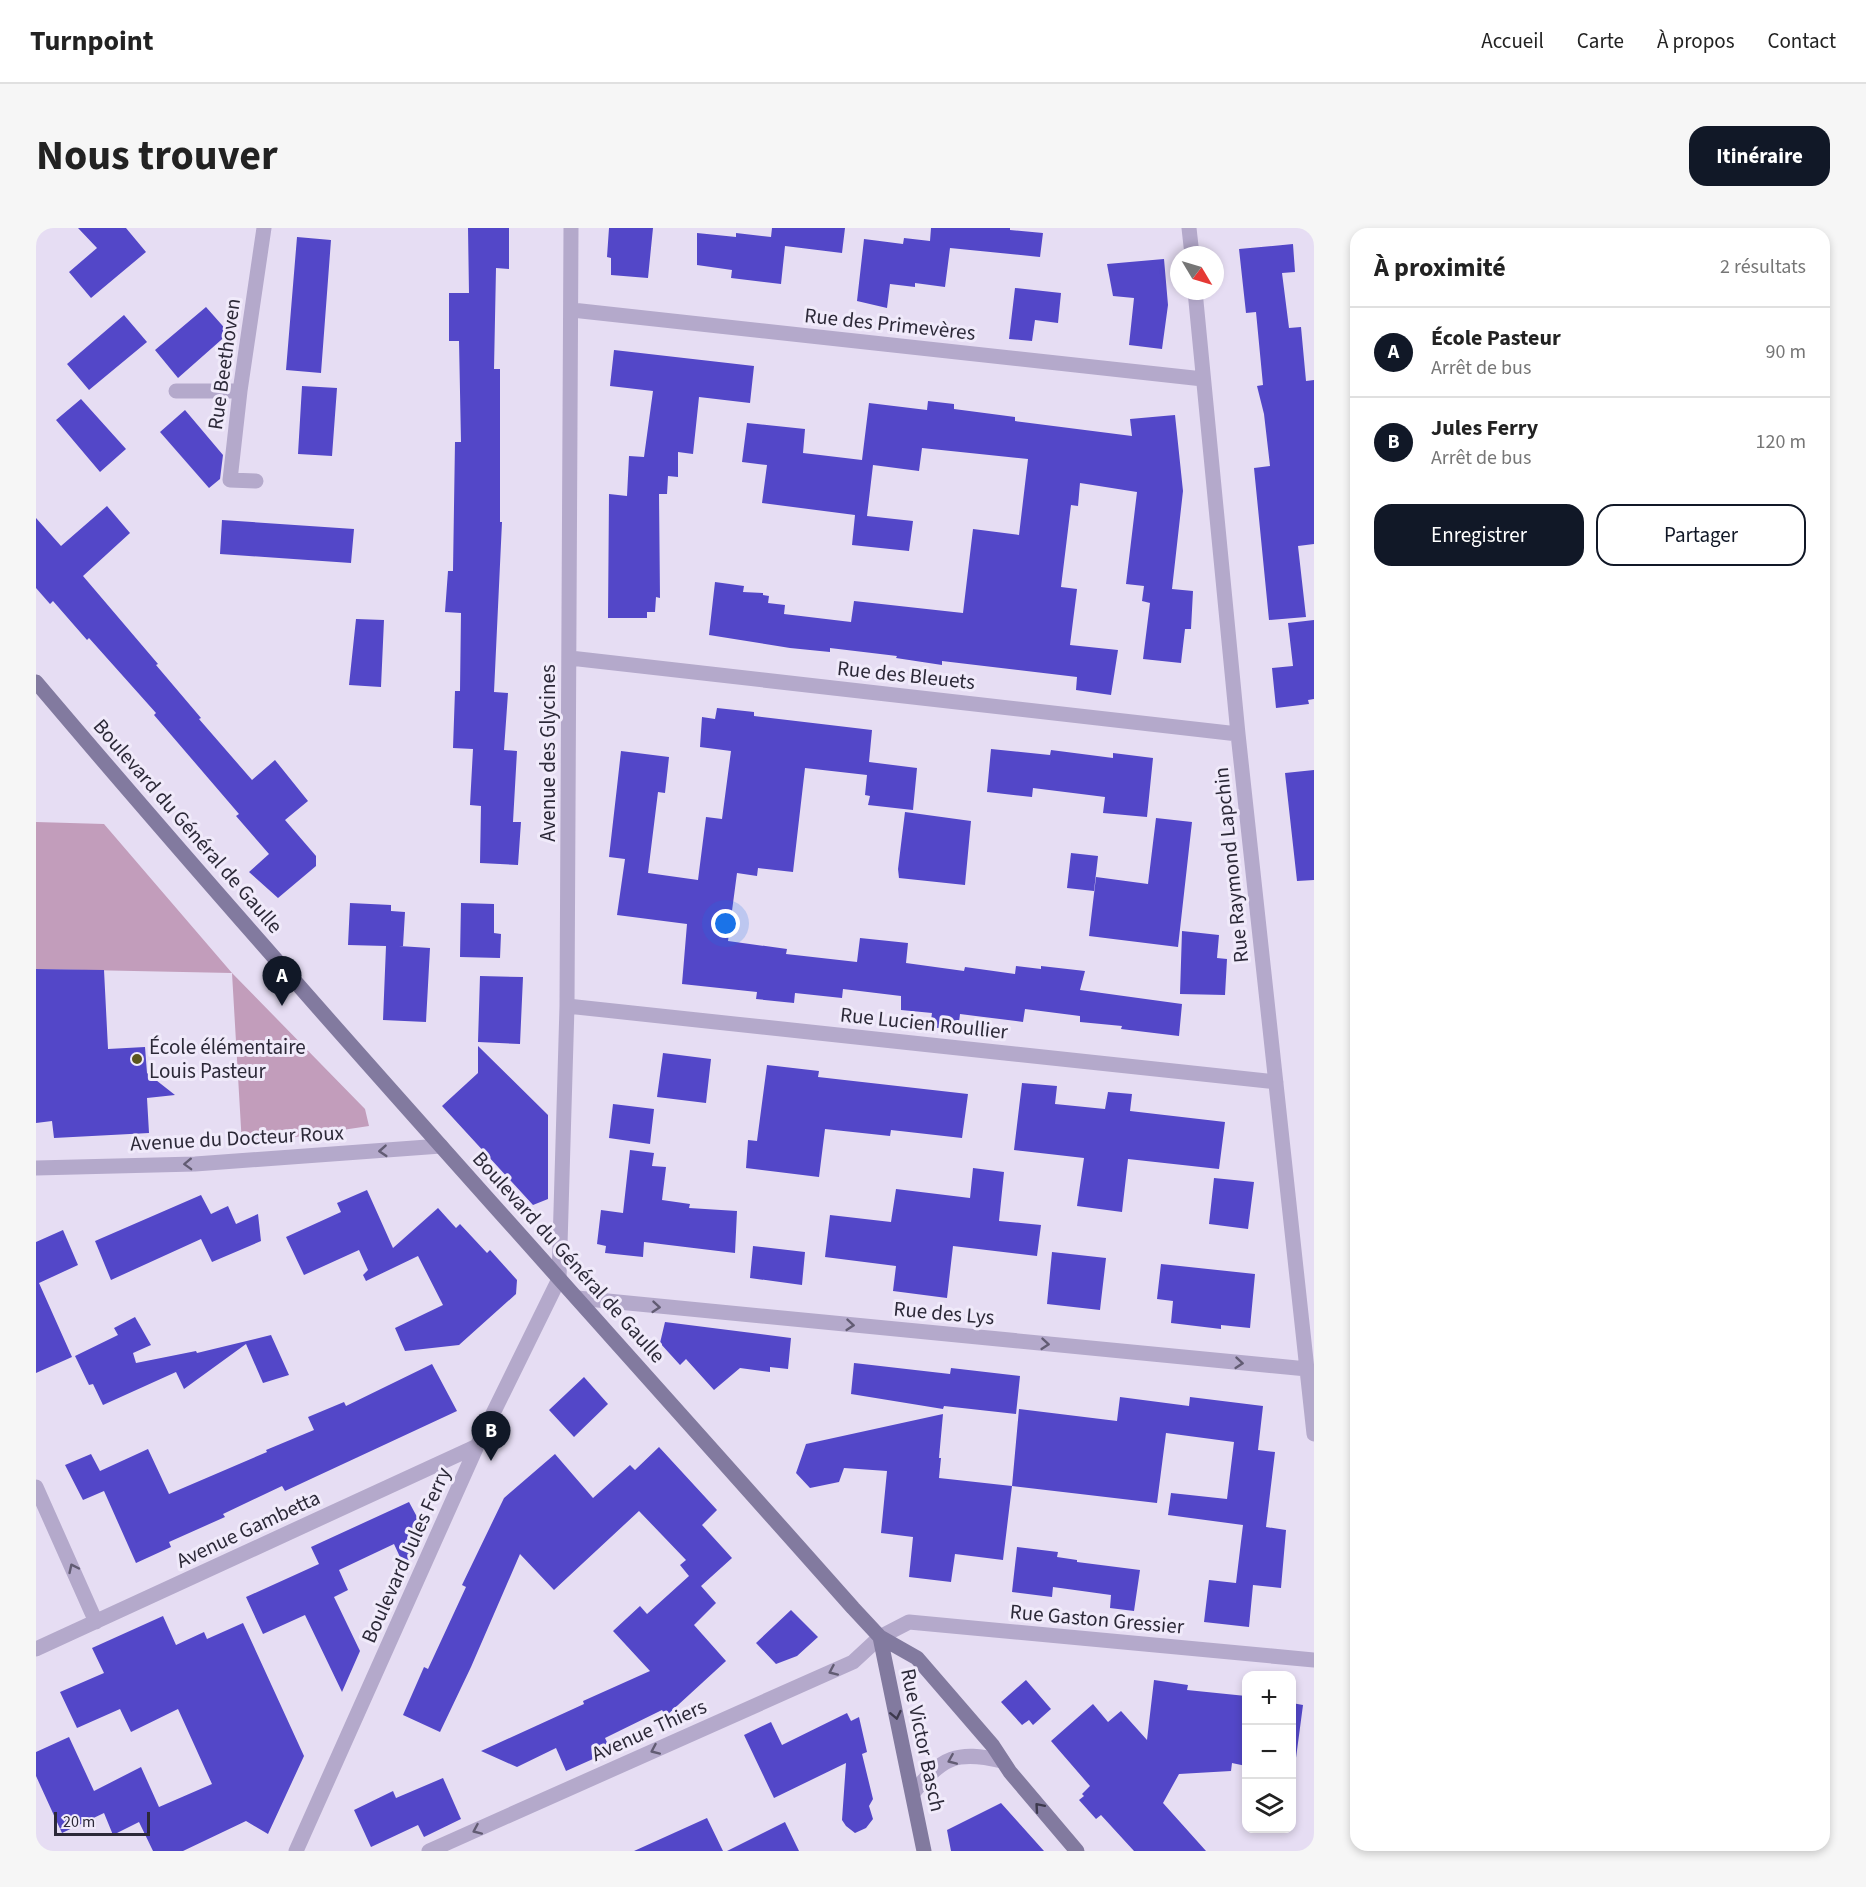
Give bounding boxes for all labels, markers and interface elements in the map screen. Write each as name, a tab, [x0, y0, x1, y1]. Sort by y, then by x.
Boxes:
text: Turnpoint	[30, 21, 154, 61]
text: Accueil	[1481, 26, 1544, 56]
text: Carte	[1577, 26, 1624, 56]
text: À propos	[1657, 26, 1734, 56]
text: Contact	[1767, 26, 1836, 56]
text: Nous trouver	[36, 126, 278, 186]
button: Itinéraire	[1689, 126, 1830, 186]
north arrow	[1170, 246, 1224, 300]
text: À proximité	[1374, 249, 1506, 286]
text: 2 résultats	[1720, 253, 1806, 281]
street label: Rue Beethoven	[200, 296, 248, 432]
street label: Rue des Primevères	[803, 300, 977, 348]
text: École Pasteur	[1431, 322, 1561, 354]
text: A	[1388, 338, 1399, 366]
text: 90 m	[1766, 338, 1806, 366]
text: Arrêt de bus	[1431, 354, 1531, 382]
text: Jules Ferry	[1431, 412, 1538, 444]
text: B	[1387, 428, 1400, 456]
text: 120 m	[1756, 428, 1806, 456]
text: Arrêt de bus	[1431, 444, 1531, 472]
button: Enregistrer	[1374, 504, 1584, 566]
button: Partager	[1596, 504, 1806, 566]
street label: Rue des Bleuets	[836, 653, 977, 697]
street label: Avenue des Glycines	[533, 664, 563, 842]
street label: Boulevard du Général de Gaulle	[86, 712, 290, 940]
street label: Rue Raymond Lapchin	[1206, 766, 1256, 964]
your location	[711, 909, 740, 938]
pin: A	[262, 956, 302, 1006]
street label: Rue Lucien Roullier	[839, 999, 1010, 1047]
place label: École élémentaire Louis Pasteur	[149, 1032, 306, 1086]
marker: École élémentaire Louis Pasteur	[130, 1052, 144, 1066]
street label: Avenue du Docteur Roux	[129, 1117, 345, 1159]
street label: Boulevard du Général de Gaulle	[466, 1144, 672, 1370]
one-way arrow	[378, 1145, 387, 1158]
one-way arrow	[184, 1157, 193, 1170]
street label: Rue des Lys	[892, 1294, 996, 1332]
one-way arrow	[652, 1300, 661, 1313]
one-way arrow	[846, 1318, 855, 1331]
one-way arrow	[1040, 1337, 1049, 1350]
one-way arrow	[1234, 1356, 1243, 1369]
pin: B	[472, 1412, 510, 1461]
street label: Boulevard Jules Ferry	[354, 1462, 458, 1648]
street label: Avenue Gambetta	[171, 1483, 325, 1575]
one-way arrow	[68, 1564, 80, 1575]
street label: Rue Gaston Gressier	[1009, 1596, 1186, 1642]
one-way arrow	[828, 1664, 839, 1676]
street label: Rue Victor Basch	[893, 1666, 953, 1814]
map controls	[1242, 1671, 1296, 1833]
button: +	[1242, 1671, 1296, 1725]
street label: Avenue Thiers	[587, 1691, 712, 1769]
one-way arrow	[889, 1710, 902, 1720]
button: −	[1242, 1725, 1296, 1779]
one-way arrow	[650, 1743, 661, 1755]
one-way arrow	[947, 1753, 958, 1765]
button: layers	[1242, 1779, 1296, 1833]
one-way arrow	[1035, 1803, 1046, 1814]
scale bar	[54, 1809, 150, 1836]
text: 20 m	[63, 1811, 95, 1833]
one-way arrow	[472, 1823, 483, 1835]

